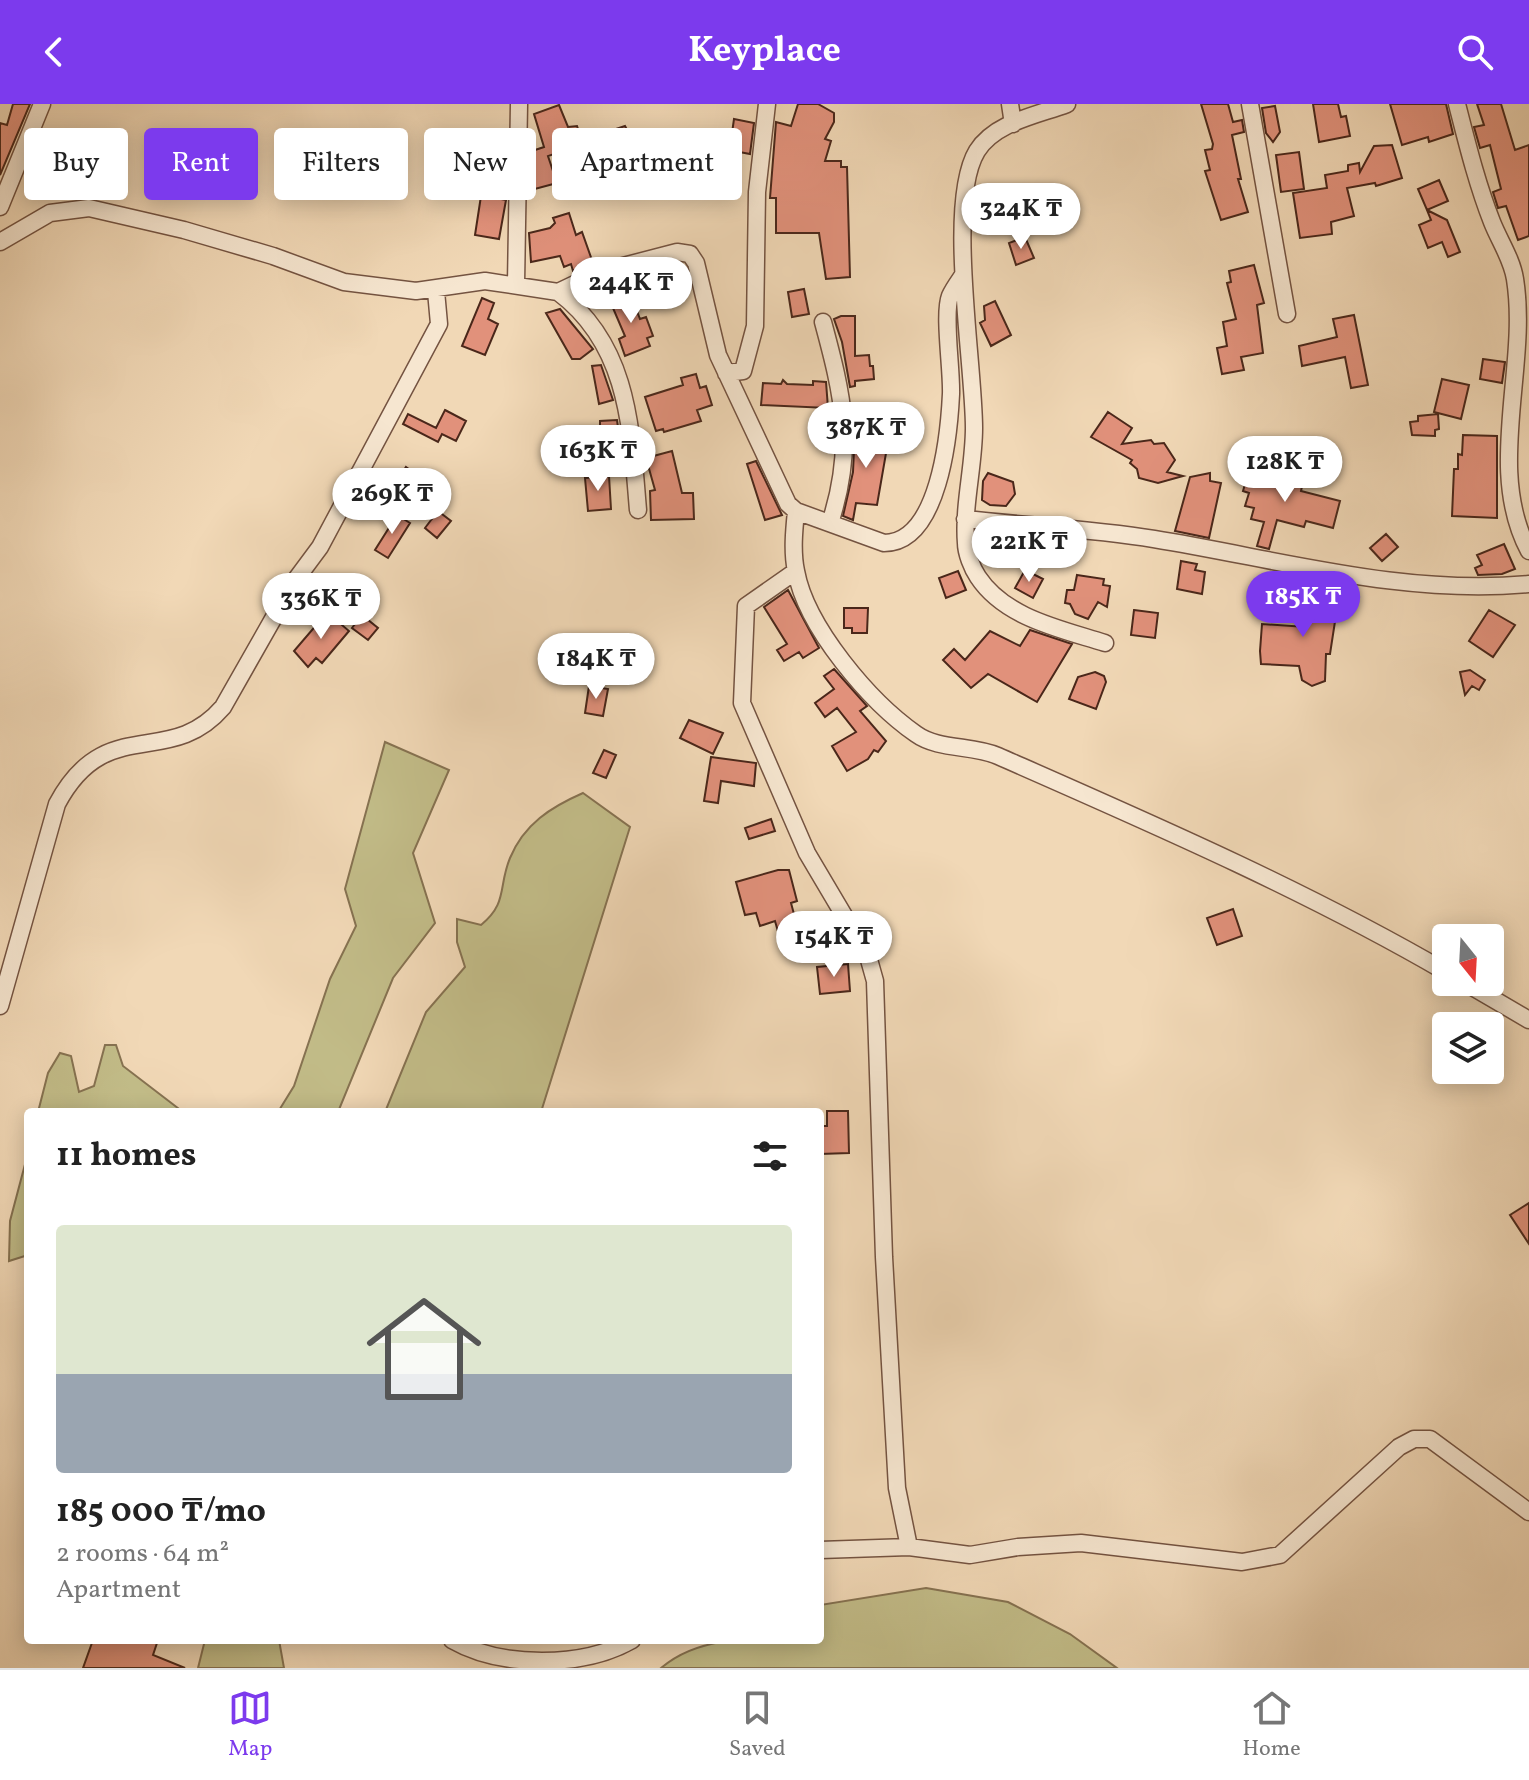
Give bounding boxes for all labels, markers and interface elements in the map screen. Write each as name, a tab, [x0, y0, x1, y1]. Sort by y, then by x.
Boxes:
text: Keyplace	[688, 27, 841, 77]
icon: back	[32, 30, 76, 74]
icon: search	[1453, 30, 1497, 74]
chip: Buy	[24, 128, 128, 200]
chip: Rent	[144, 128, 258, 200]
chip: Filters	[274, 128, 408, 200]
chip: New	[424, 128, 536, 200]
chip: Apartment	[552, 128, 742, 200]
pin: 324K ₸	[956, 183, 1086, 251]
text: 324K ₸	[979, 191, 1063, 227]
pin: 244K ₸	[566, 257, 696, 325]
text: 244K ₸	[588, 265, 674, 301]
pin: 387K ₸	[801, 402, 931, 470]
text: 387K ₸	[826, 410, 906, 446]
pin: 163K ₸	[533, 425, 663, 493]
text: 163K ₸	[559, 433, 637, 469]
pin: 128K ₸	[1220, 436, 1350, 504]
text: 128K ₸	[1245, 444, 1325, 480]
pin: 269K ₸	[327, 468, 457, 536]
text: 269K ₸	[350, 476, 434, 512]
pin: 221K ₸	[964, 516, 1094, 584]
text: 221K ₸	[990, 524, 1068, 560]
pin: 185K ₸	[1238, 571, 1368, 639]
pin: 336K ₸	[256, 573, 386, 641]
text: 185K ₸	[1264, 579, 1342, 615]
text: 336K ₸	[280, 581, 362, 617]
pin: 184K ₸	[531, 633, 661, 701]
text: 184K ₸	[556, 641, 636, 677]
pin: 154K ₸	[769, 911, 899, 979]
text: 154K ₸	[794, 919, 874, 955]
north arrow	[1432, 924, 1504, 996]
map controls	[1432, 924, 1504, 1084]
button: layers	[1432, 1012, 1504, 1084]
text: 11 homes	[56, 1133, 196, 1180]
icon: filters	[748, 1134, 792, 1178]
icon: home	[352, 1277, 496, 1421]
text: 185 000 ₸/mo	[56, 1489, 266, 1536]
text: 2 rooms · 64 m²	[56, 1536, 229, 1572]
text: Apartment	[56, 1572, 181, 1608]
tab: Map	[228, 1686, 272, 1765]
tab: Saved	[729, 1686, 786, 1765]
tab: Home	[1242, 1686, 1301, 1765]

